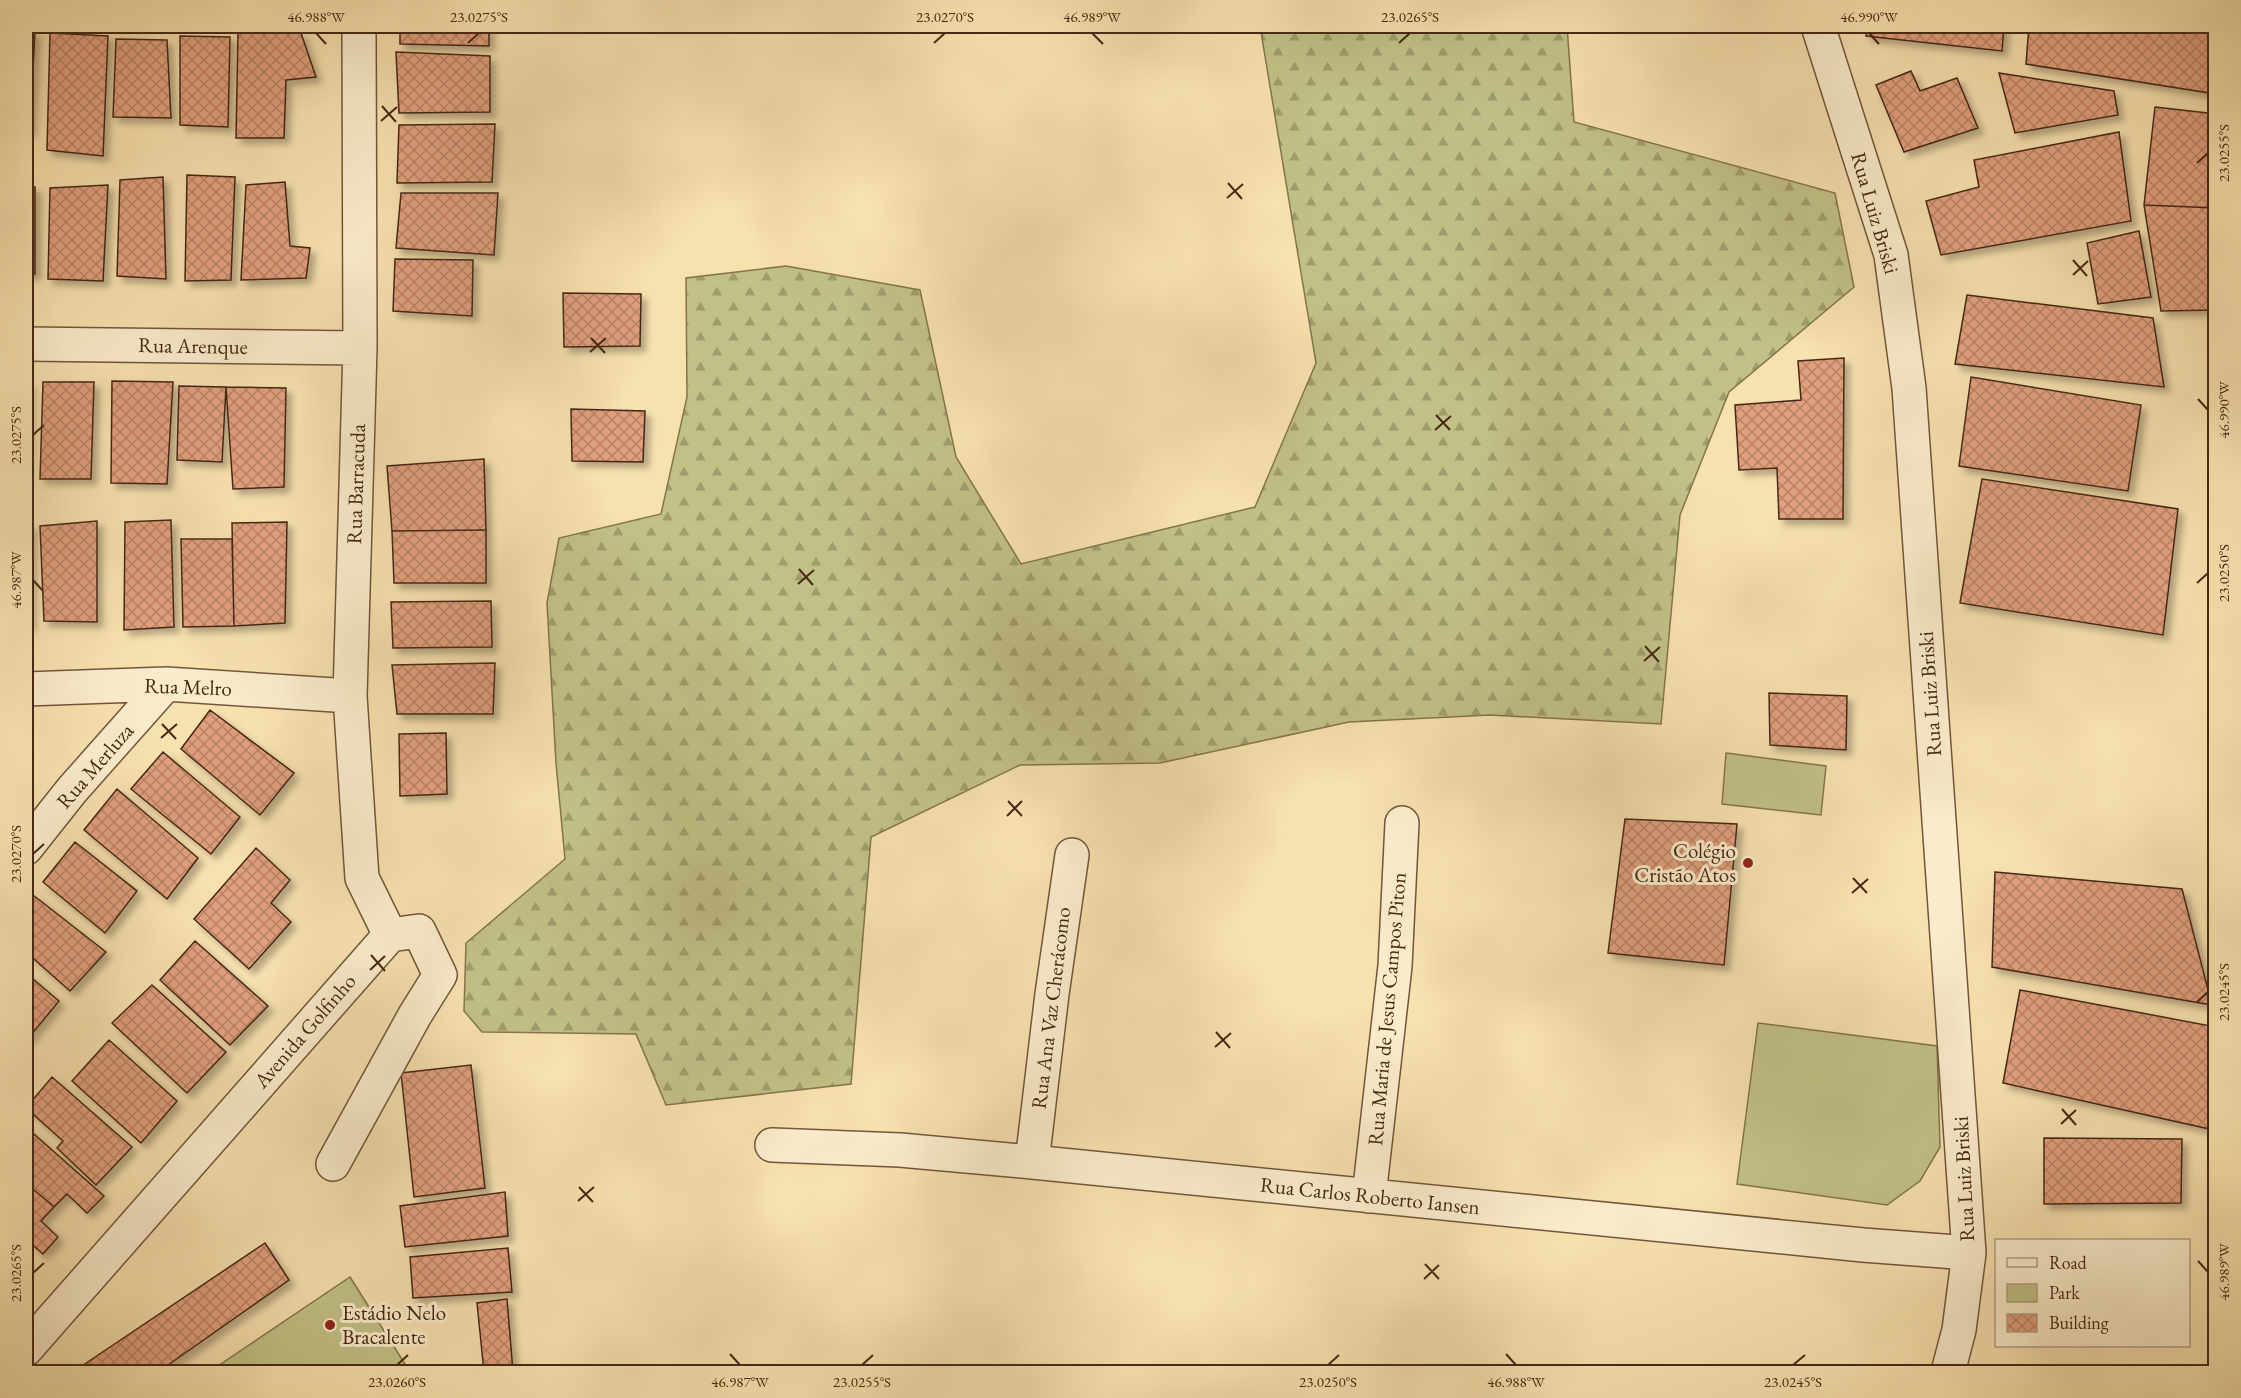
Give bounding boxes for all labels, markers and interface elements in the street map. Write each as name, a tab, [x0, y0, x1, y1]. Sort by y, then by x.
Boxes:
text: 46.988°W	[287, 7, 345, 26]
text: 23.0275°S	[450, 7, 508, 26]
text: 23.0270°S	[916, 7, 974, 26]
text: 46.989°W	[1063, 7, 1121, 26]
text: 23.0265°S	[1381, 7, 1439, 26]
text: 46.990°W	[1840, 7, 1898, 26]
text: 23.0255°S	[2214, 124, 2233, 182]
street label: Rua Luiz Briski	[1845, 149, 1906, 277]
street label: Rua Arenque	[138, 331, 248, 360]
text: 46.990°W	[2214, 381, 2233, 439]
text: 23.0275°S	[6, 406, 25, 464]
street label: Rua Barracuda	[340, 423, 371, 545]
text: 23.0250°S	[2214, 544, 2233, 602]
text: 46.987°W	[6, 551, 25, 609]
street label: Rua Luiz Briski	[1912, 631, 1947, 758]
street label: Rua Melro	[144, 671, 232, 702]
street label: Rua Merluza	[50, 717, 140, 814]
text: 23.0270°S	[6, 825, 25, 883]
place label: Colégio Cristão Atos	[1634, 837, 1736, 888]
marker: Colégio Cristão Atos	[1741, 856, 1755, 870]
street label: Rua Maria de Jesus Campos Piton	[1361, 871, 1412, 1147]
street label: Rua Ana Vaz Cherácomo	[1025, 905, 1076, 1111]
text: 23.0245°S	[2214, 963, 2233, 1021]
street label: Avenida Golfinho	[247, 968, 362, 1094]
street label: Rua Luiz Briski	[1947, 1116, 1980, 1242]
street label: Rua Carlos Roberto Iansen	[1259, 1171, 1481, 1220]
legend	[1995, 1239, 2190, 1347]
text: 46.989°W	[2214, 1243, 2233, 1301]
text: 23.0265°S	[6, 1244, 25, 1302]
text: Road	[2049, 1251, 2088, 1274]
text: Park	[2049, 1281, 2080, 1304]
place label: Estádio Nelo Bracalente	[342, 1299, 446, 1350]
text: Building	[2049, 1311, 2109, 1334]
marker: Estádio Nelo Bracalente	[323, 1318, 337, 1332]
text: 23.0260°S	[368, 1372, 426, 1391]
text: 46.987°W	[711, 1372, 769, 1391]
text: 23.0255°S	[833, 1372, 891, 1391]
text: 23.0250°S	[1299, 1372, 1357, 1391]
text: 46.988°W	[1487, 1372, 1545, 1391]
text: 23.0245°S	[1764, 1372, 1822, 1391]

